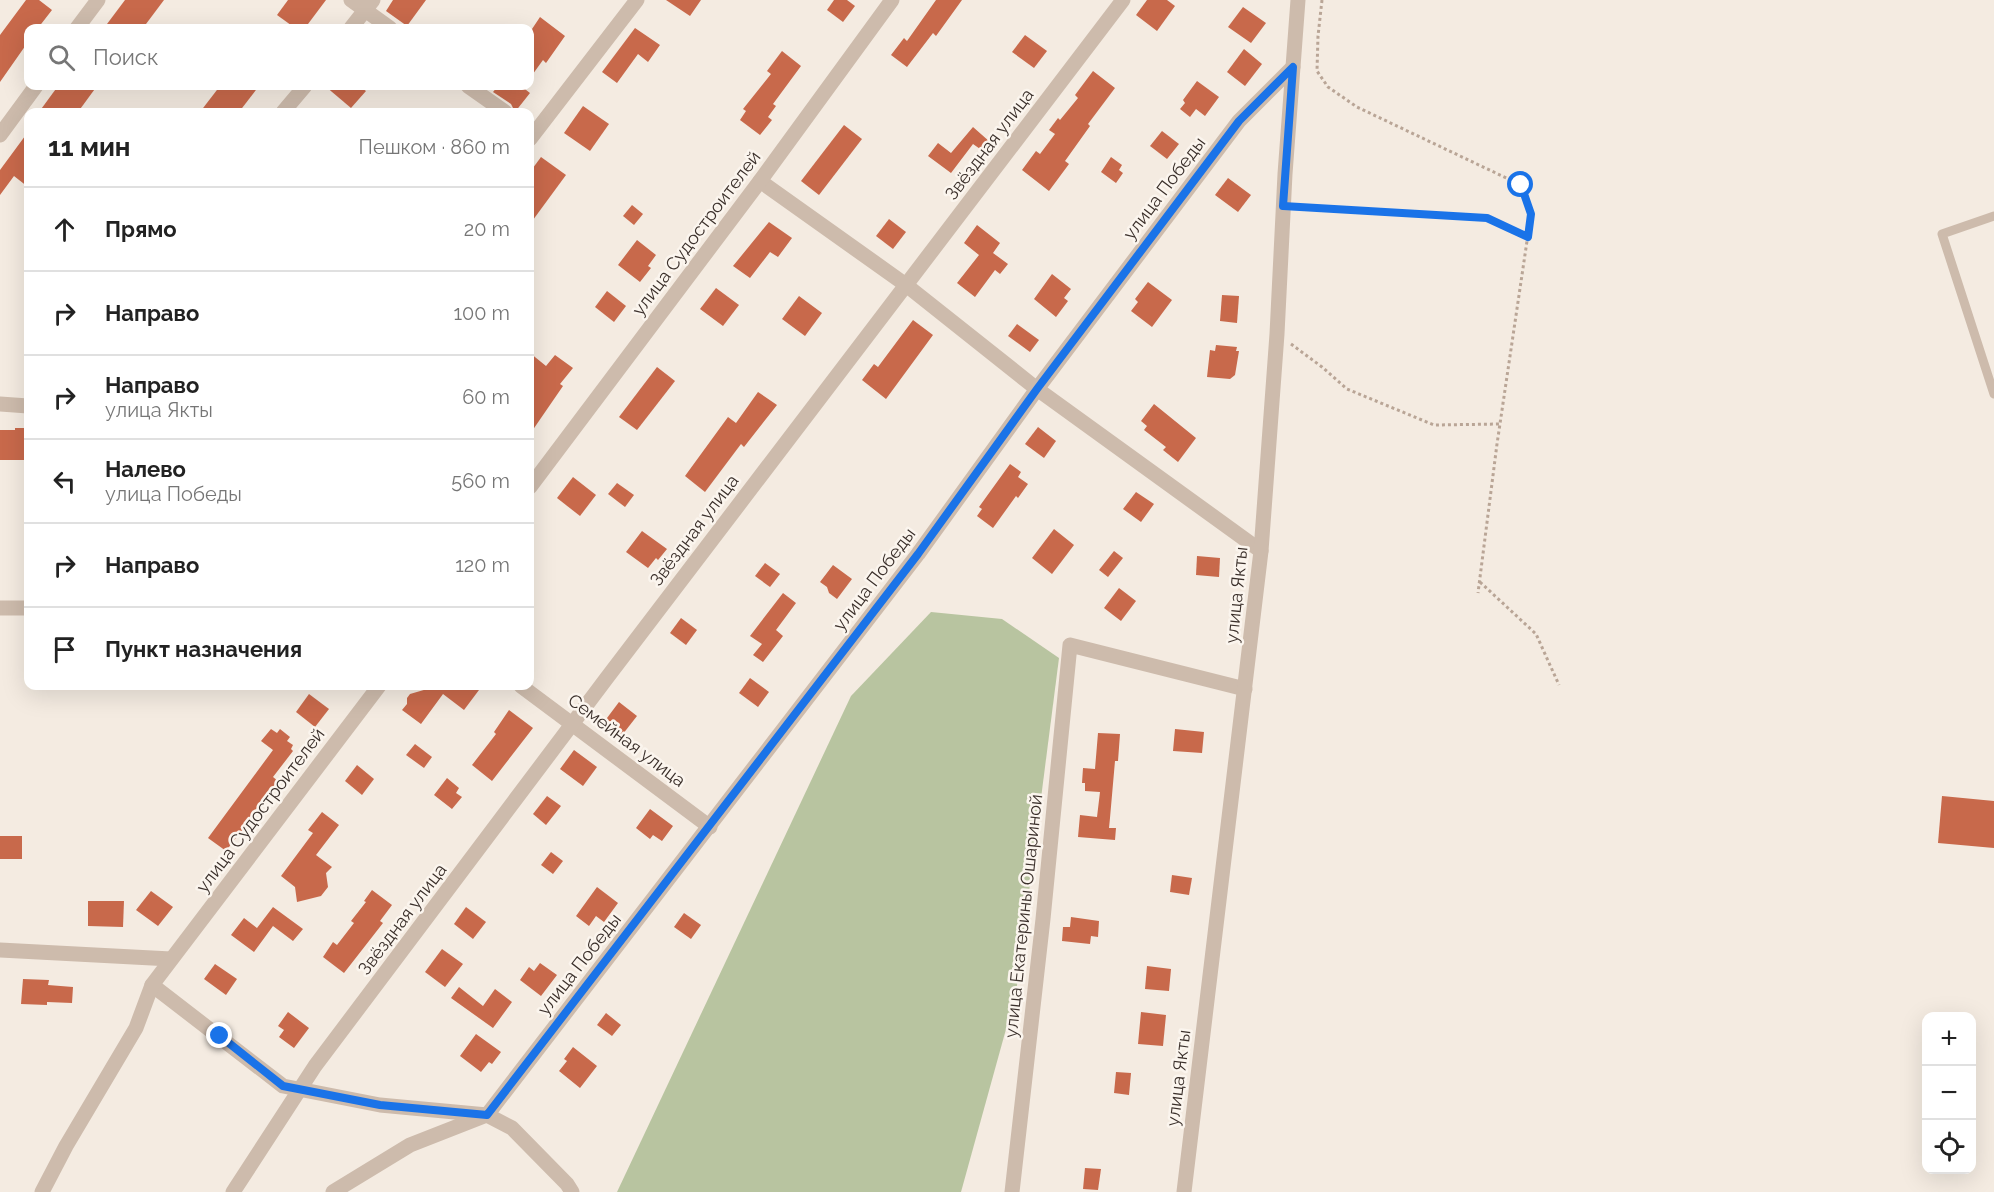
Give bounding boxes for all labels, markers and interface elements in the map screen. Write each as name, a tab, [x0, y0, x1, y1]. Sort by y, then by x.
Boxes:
search box	[24, 24, 534, 90]
icon: search	[45, 41, 78, 74]
text: Поиск	[93, 44, 158, 70]
street label: Звёздная улица	[940, 84, 1038, 204]
text: 11 мин	[48, 132, 131, 162]
street label: улица Победы	[1119, 132, 1209, 244]
text: Пешком · 860 m	[359, 135, 510, 159]
street label: улица Судостроителей	[627, 147, 765, 319]
route start	[1507, 171, 1533, 197]
icon: ahead	[48, 213, 81, 246]
text: Прямо	[105, 216, 177, 242]
text: 20 m	[464, 217, 510, 241]
icon: right	[48, 297, 81, 330]
text: Направо	[105, 300, 199, 326]
text: 100 m	[453, 301, 510, 325]
text: Направо	[105, 372, 199, 398]
icon: right	[48, 381, 81, 414]
text: 60 m	[462, 385, 510, 409]
text: улица Якты	[105, 398, 213, 422]
text: Налево	[105, 456, 186, 482]
icon: left	[48, 465, 81, 498]
text: 560 m	[451, 469, 510, 493]
street label: Звёздная улица	[645, 470, 743, 590]
text: улица Победы	[105, 482, 242, 506]
street label: улица Победы	[829, 523, 919, 635]
street label: улица Якты	[1220, 546, 1252, 644]
icon: right	[48, 549, 81, 582]
text: Направо	[105, 552, 199, 578]
text: 120 m	[455, 553, 510, 577]
icon: arrive	[48, 633, 81, 666]
text: Пункт назначения	[105, 636, 302, 662]
street label: Семейная улица	[564, 689, 690, 791]
street label: улица Судостроителей	[191, 724, 329, 896]
street label: улица Екатерины Ошариной	[1000, 793, 1046, 1039]
street label: Звёздная улица	[353, 859, 451, 979]
street label: улица Победы	[533, 909, 625, 1019]
map controls	[1922, 1012, 1976, 1174]
button: +	[1922, 1012, 1976, 1066]
route end	[206, 1022, 232, 1048]
street label: улица Якты	[1162, 1029, 1194, 1127]
button: −	[1922, 1066, 1976, 1120]
button: locate	[1922, 1120, 1976, 1174]

